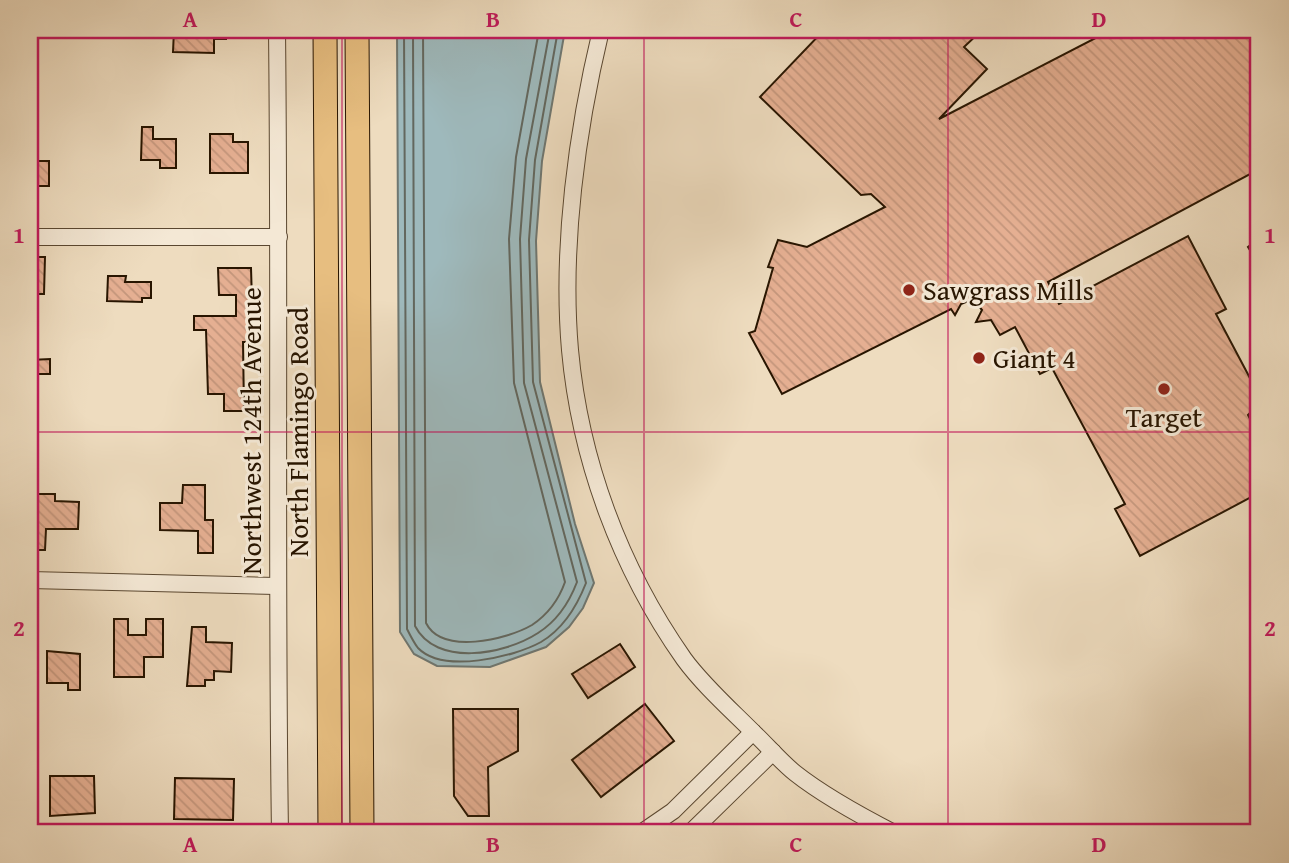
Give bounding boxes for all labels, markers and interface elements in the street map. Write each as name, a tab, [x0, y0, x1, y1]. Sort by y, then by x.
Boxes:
text: A	[183, 2, 198, 35]
text: B	[486, 2, 500, 35]
text: C	[789, 2, 803, 35]
text: D	[1092, 2, 1107, 35]
text: 1	[13, 218, 25, 251]
text: 1	[1264, 218, 1276, 251]
place label: Sawgrass Mills	[923, 269, 1094, 310]
marker: Sawgrass Mills	[901, 282, 917, 298]
street label: Northwest 124th Avenue	[230, 287, 271, 575]
street label: North Flamingo Road	[277, 307, 318, 557]
place label: Giant 4	[993, 337, 1076, 378]
marker: Giant 4	[971, 350, 987, 366]
marker: Target	[1156, 381, 1172, 397]
place label: Target	[1126, 396, 1202, 437]
text: 2	[13, 611, 25, 644]
text: 2	[1264, 611, 1276, 644]
text: A	[183, 827, 198, 860]
text: B	[486, 827, 500, 860]
text: C	[789, 827, 803, 860]
text: D	[1092, 827, 1107, 860]

